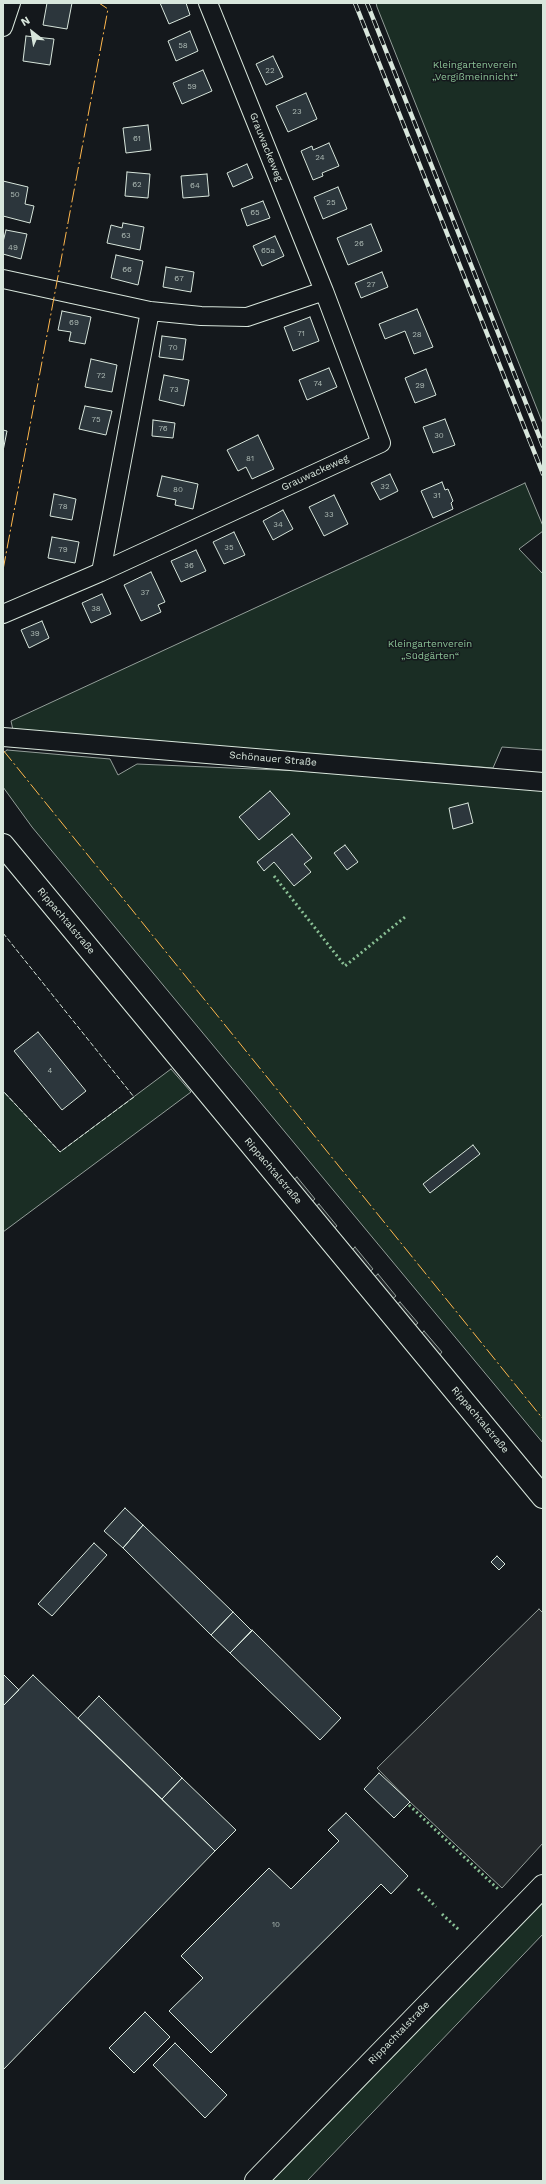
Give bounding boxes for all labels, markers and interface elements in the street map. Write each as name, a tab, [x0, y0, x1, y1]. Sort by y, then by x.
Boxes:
north arrow	[12, 12, 52, 52]
text: N	[19, 14, 32, 29]
house number: 58	[178, 41, 188, 51]
park label: Kleingartenverein „Vergißmeinnicht“	[432, 59, 518, 82]
house number: 22	[265, 66, 275, 76]
house number: 59	[187, 82, 197, 92]
house number: 23	[292, 107, 302, 117]
street label: Grauwackeweg	[247, 111, 285, 183]
house number: 61	[133, 134, 141, 144]
house number: 24	[315, 153, 325, 163]
house number: 62	[132, 180, 142, 190]
house number: 64	[190, 181, 200, 191]
house number: 50	[10, 190, 20, 200]
house number: 25	[326, 198, 336, 208]
house number: 65	[250, 208, 260, 218]
house number: 63	[121, 231, 131, 241]
house number: 26	[354, 239, 364, 249]
house number: 49	[8, 243, 18, 253]
house number: 65a	[261, 246, 275, 256]
house number: 66	[122, 265, 132, 275]
house number: 67	[174, 274, 184, 284]
house number: 27	[367, 280, 375, 290]
house number: 69	[69, 318, 79, 328]
house number: 71	[297, 329, 305, 339]
house number: 28	[412, 330, 422, 340]
house number: 70	[168, 343, 178, 353]
house number: 72	[96, 371, 106, 381]
house number: 74	[314, 379, 322, 389]
house number: 29	[415, 381, 425, 391]
house number: 73	[169, 385, 179, 395]
house number: 75	[91, 415, 101, 425]
house number: 76	[158, 424, 168, 434]
house number: 30	[434, 431, 444, 441]
street label: Grauwackeweg	[279, 452, 351, 494]
house number: 81	[246, 454, 254, 464]
house number: 32	[380, 482, 390, 492]
house number: 80	[173, 485, 183, 495]
house number: 31	[433, 491, 441, 501]
house number: 78	[58, 502, 68, 512]
house number: 33	[324, 510, 334, 520]
house number: 34	[273, 520, 283, 530]
house number: 35	[224, 543, 234, 553]
house number: 79	[58, 545, 68, 555]
house number: 36	[184, 561, 194, 571]
house number: 37	[141, 588, 149, 598]
house number: 38	[91, 604, 101, 614]
house number: 39	[30, 629, 40, 639]
park label: Kleingartenverein „Südgärten“	[388, 638, 472, 662]
street label: Schönauer Straße	[229, 749, 317, 769]
street label: Rippachtalstraße	[35, 885, 97, 957]
house number: 4	[48, 1066, 52, 1076]
street label: Rippachtalstraße	[242, 1135, 304, 1207]
street label: Rippachtalstraße	[449, 1384, 511, 1456]
house number: 10	[272, 1920, 280, 1930]
street label: Rippachtalstraße	[366, 1999, 432, 2067]

